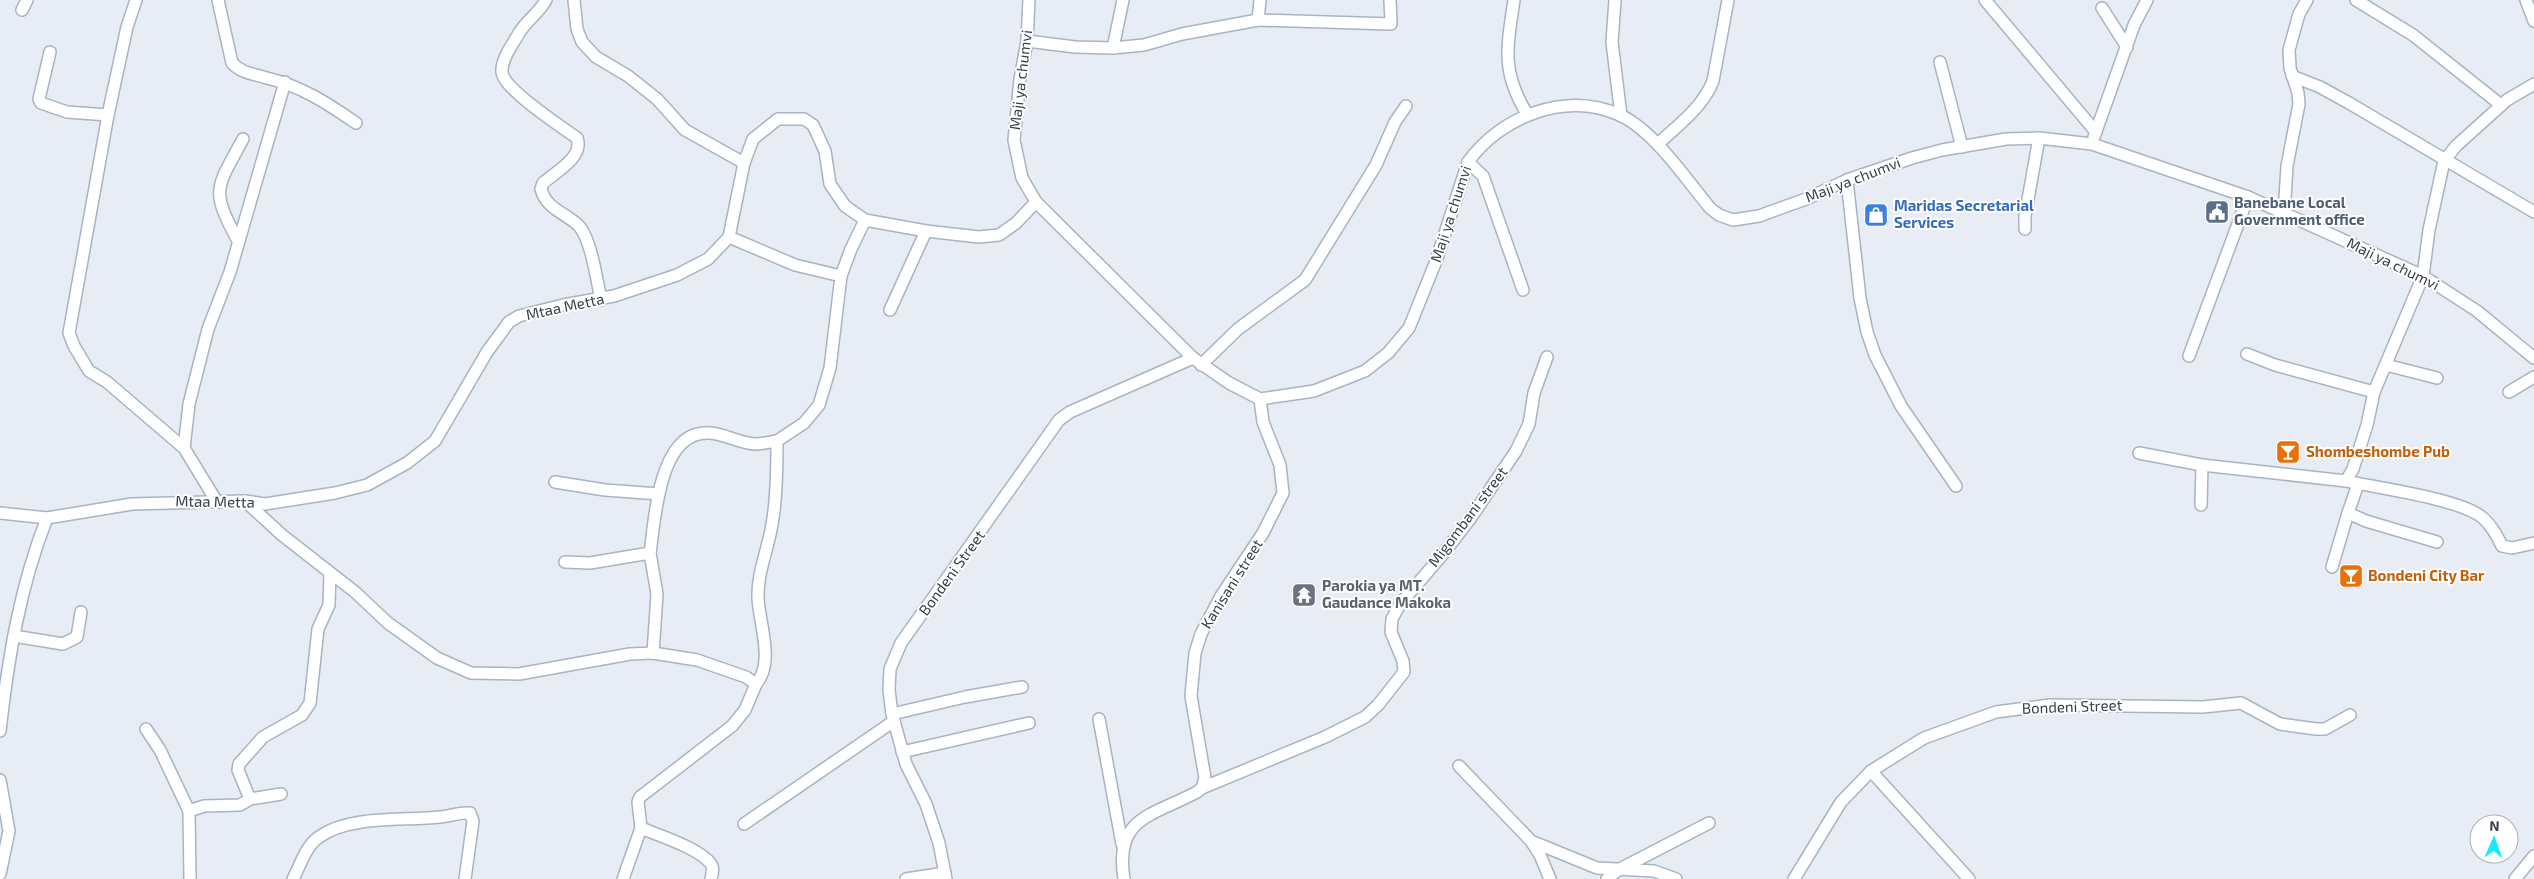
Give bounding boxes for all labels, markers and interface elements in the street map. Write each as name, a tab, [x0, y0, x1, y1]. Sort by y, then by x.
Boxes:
street label: Maji ya chumvi	[1005, 29, 1036, 131]
street label: Maji ya chumvi	[1802, 153, 1903, 206]
street label: Maji ya chumvi	[1426, 163, 1475, 265]
place label: Banebane Local Government office	[2234, 193, 2365, 228]
place label: Maridas Secretarial Services	[1894, 196, 2034, 231]
public building icon: Banebane Local Government office	[2204, 199, 2230, 225]
shop icon: Maridas Secretarial Services	[1863, 202, 1889, 228]
street label: Maji ya chumvi	[2344, 233, 2443, 294]
street label: Mtaa Metta	[524, 289, 606, 323]
bar icon: Shombeshombe Pub	[2275, 439, 2301, 465]
place label: Shombeshombe Pub	[2306, 442, 2450, 460]
street label: Migombani street	[1424, 463, 1511, 570]
street label: Mtaa Metta	[175, 491, 255, 511]
street label: Bondeni Street	[914, 526, 988, 618]
street label: Kanisani street	[1196, 535, 1266, 632]
bar icon: Bondeni City Bar	[2338, 563, 2364, 589]
place label: Bondeni City Bar	[2368, 566, 2485, 585]
place label: Parokia ya MT. Gaudance Makoka	[1322, 576, 1451, 611]
temple icon: Parokia ya MT. Gaudance Makoka	[1291, 582, 1317, 608]
street label: Bondeni Street	[2021, 695, 2123, 717]
north arrow	[2469, 814, 2519, 864]
text: N	[2489, 817, 2500, 834]

